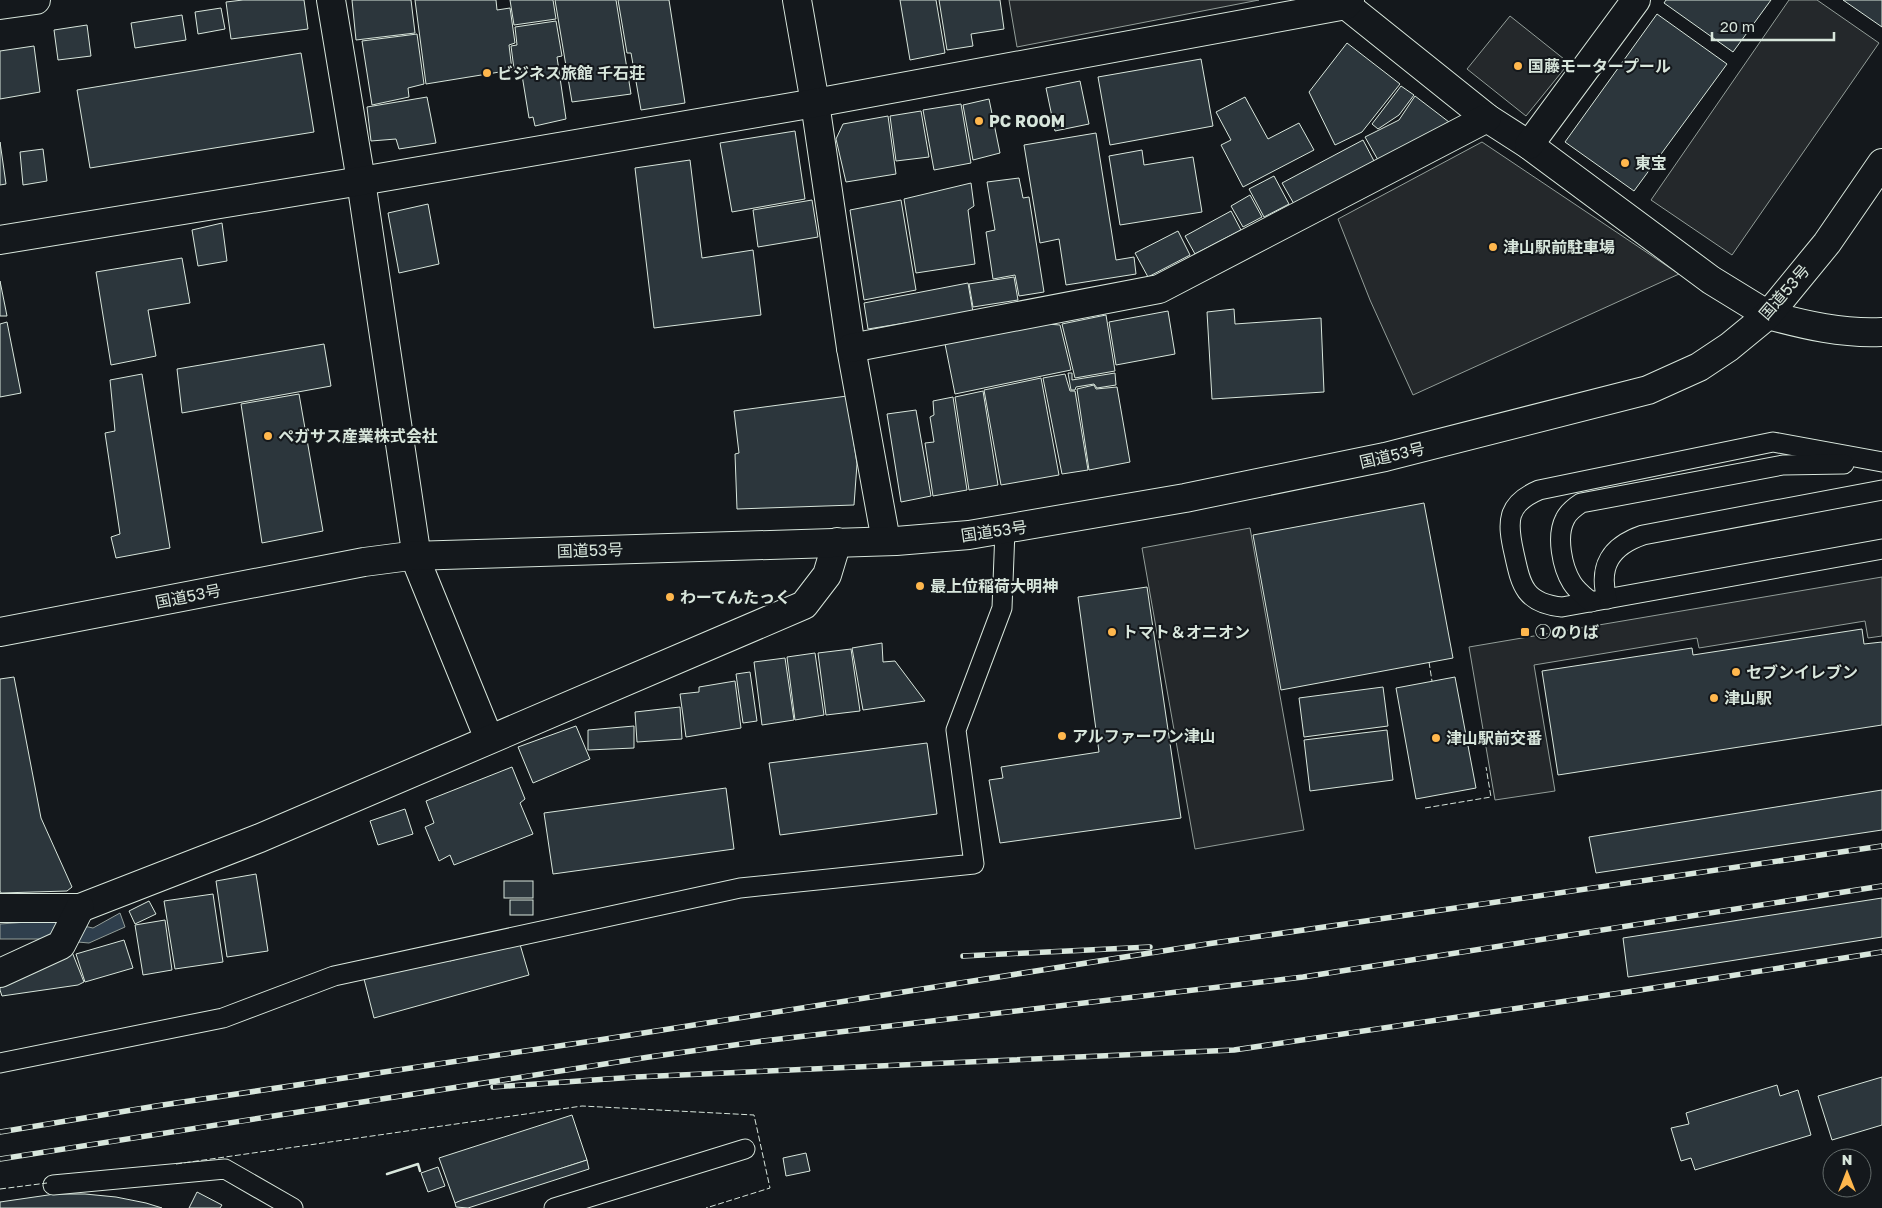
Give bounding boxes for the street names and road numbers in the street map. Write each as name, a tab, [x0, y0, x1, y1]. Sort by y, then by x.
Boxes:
street label: 国道53号	[1755, 260, 1813, 324]
street label: 国道53号	[1357, 438, 1427, 472]
street label: 国道53号	[960, 516, 1028, 546]
street label: 国道53号	[556, 539, 624, 561]
street label: 国道53号	[153, 580, 223, 612]

